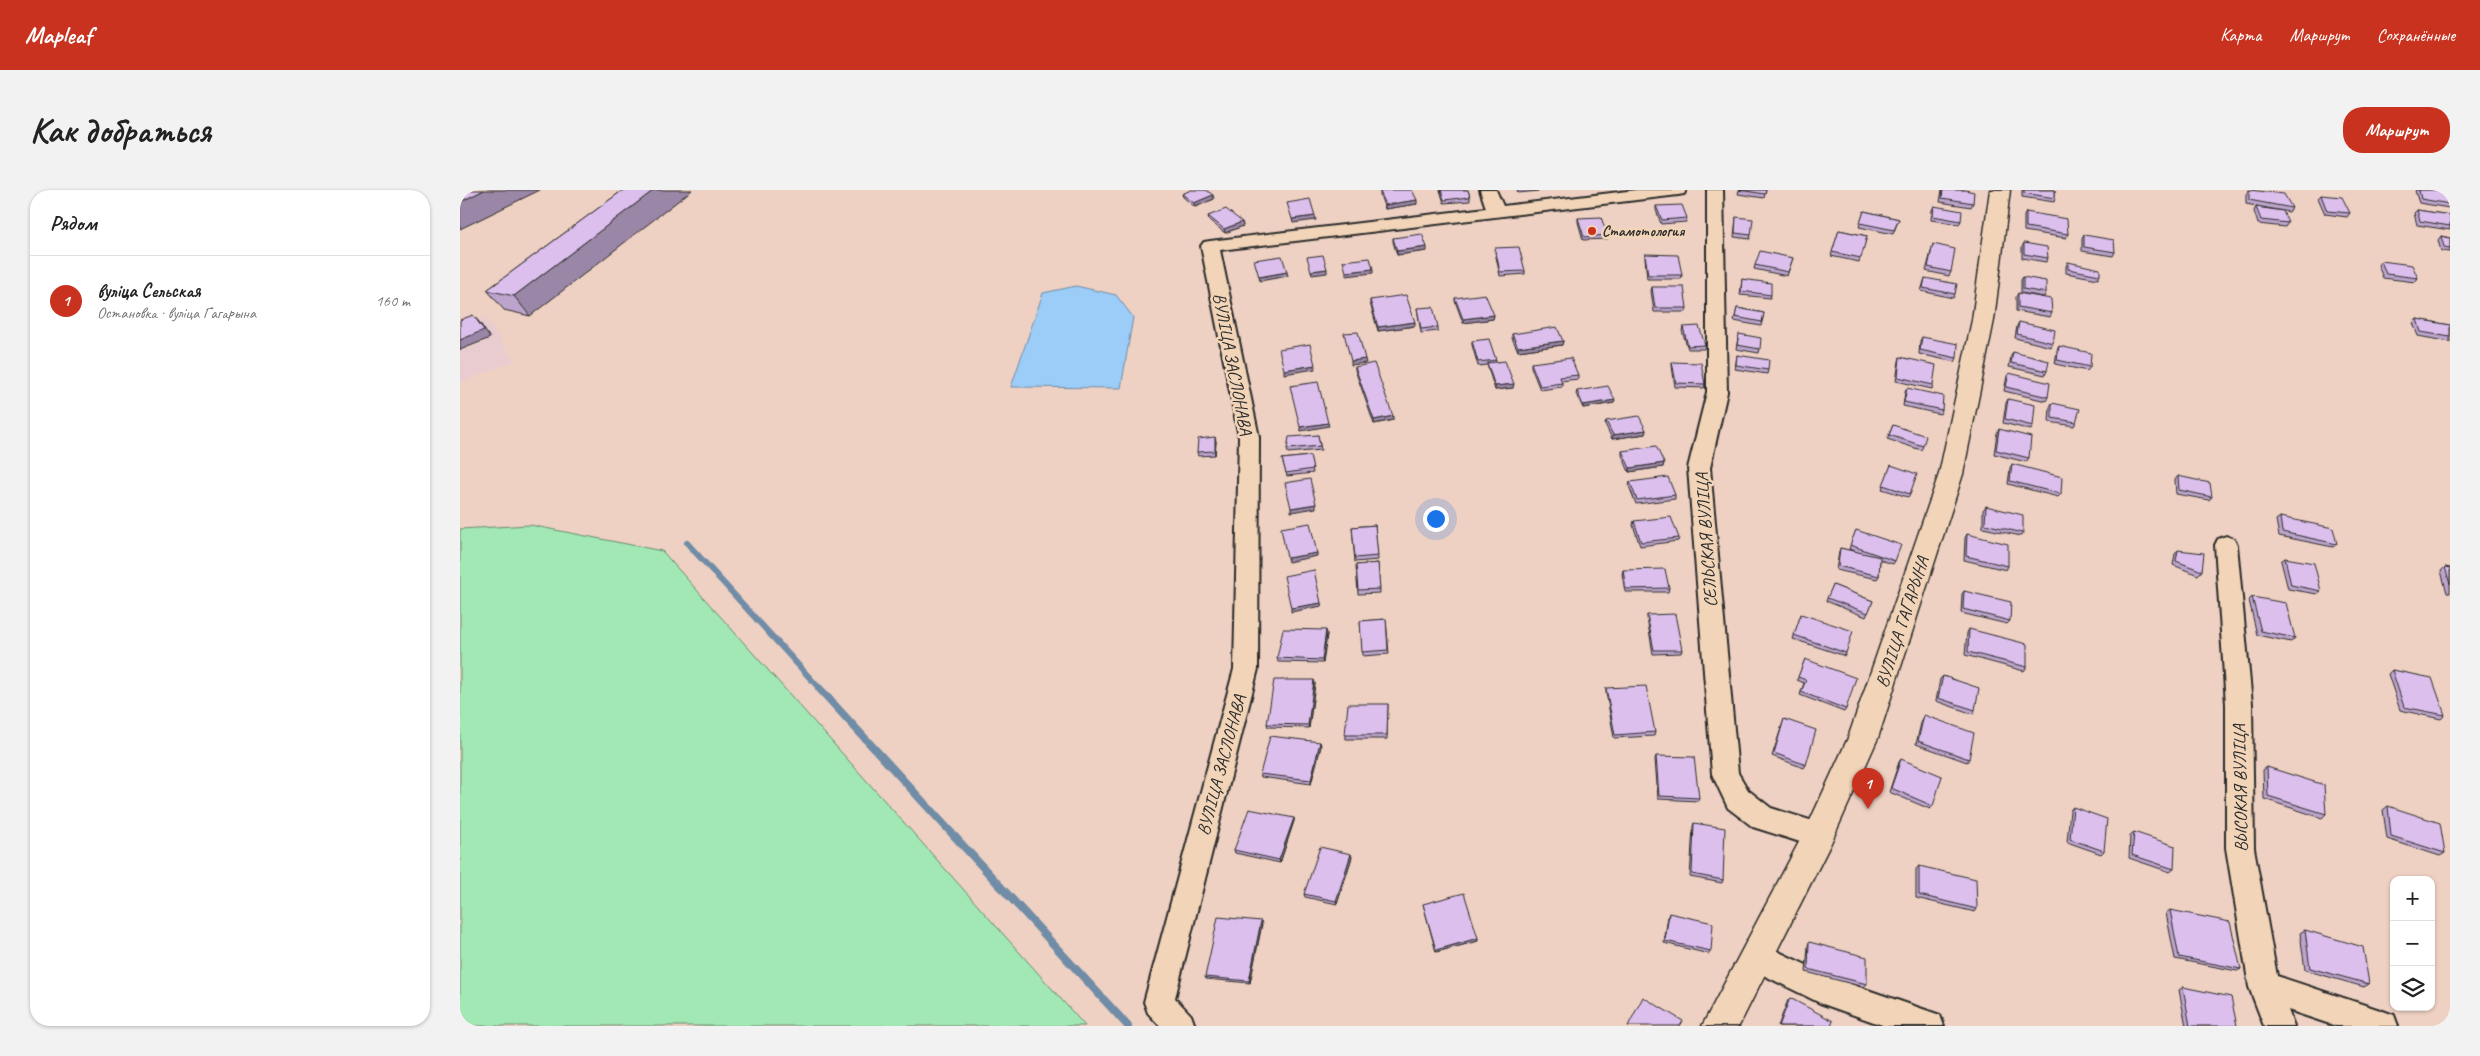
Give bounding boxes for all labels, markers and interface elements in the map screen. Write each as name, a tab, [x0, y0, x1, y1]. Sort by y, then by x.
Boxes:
text: Mapleaf	[25, 20, 92, 50]
text: Карта	[2220, 24, 2261, 46]
text: Маршрут	[2289, 24, 2349, 46]
text: Сохранённые	[2377, 24, 2455, 46]
button: Маршрут	[2343, 107, 2450, 153]
text: Как добраться	[30, 108, 211, 153]
text: Рядом	[50, 210, 97, 236]
place label: Стамотология	[1602, 222, 1685, 241]
marker: Стамотология	[1586, 225, 1598, 237]
text: вуліца Сельская	[97, 279, 201, 303]
text: 1	[62, 291, 70, 311]
text: 160 m	[376, 291, 410, 311]
street label: ВУЛІЦА ЗАСЛОНАВА	[1208, 291, 1258, 438]
text: Остановка · вуліца Гагарына	[97, 303, 256, 323]
street label: СЕЛЬСКАЯ ВУЛІЦА	[1690, 471, 1722, 608]
your location	[1423, 506, 1449, 532]
street label: ВУЛІЦА ГАГАРЫНА	[1871, 553, 1934, 690]
street label: ВУЛІЦА ЗАСЛОНАВА	[1192, 692, 1251, 838]
street label: ВЫСОКАЯ ВУЛІЦА	[2228, 723, 2252, 852]
pin: 1	[1852, 768, 1884, 809]
map controls	[2390, 876, 2435, 1011]
button: +	[2390, 876, 2435, 921]
button: −	[2390, 921, 2435, 966]
button: layers	[2390, 966, 2435, 1011]

